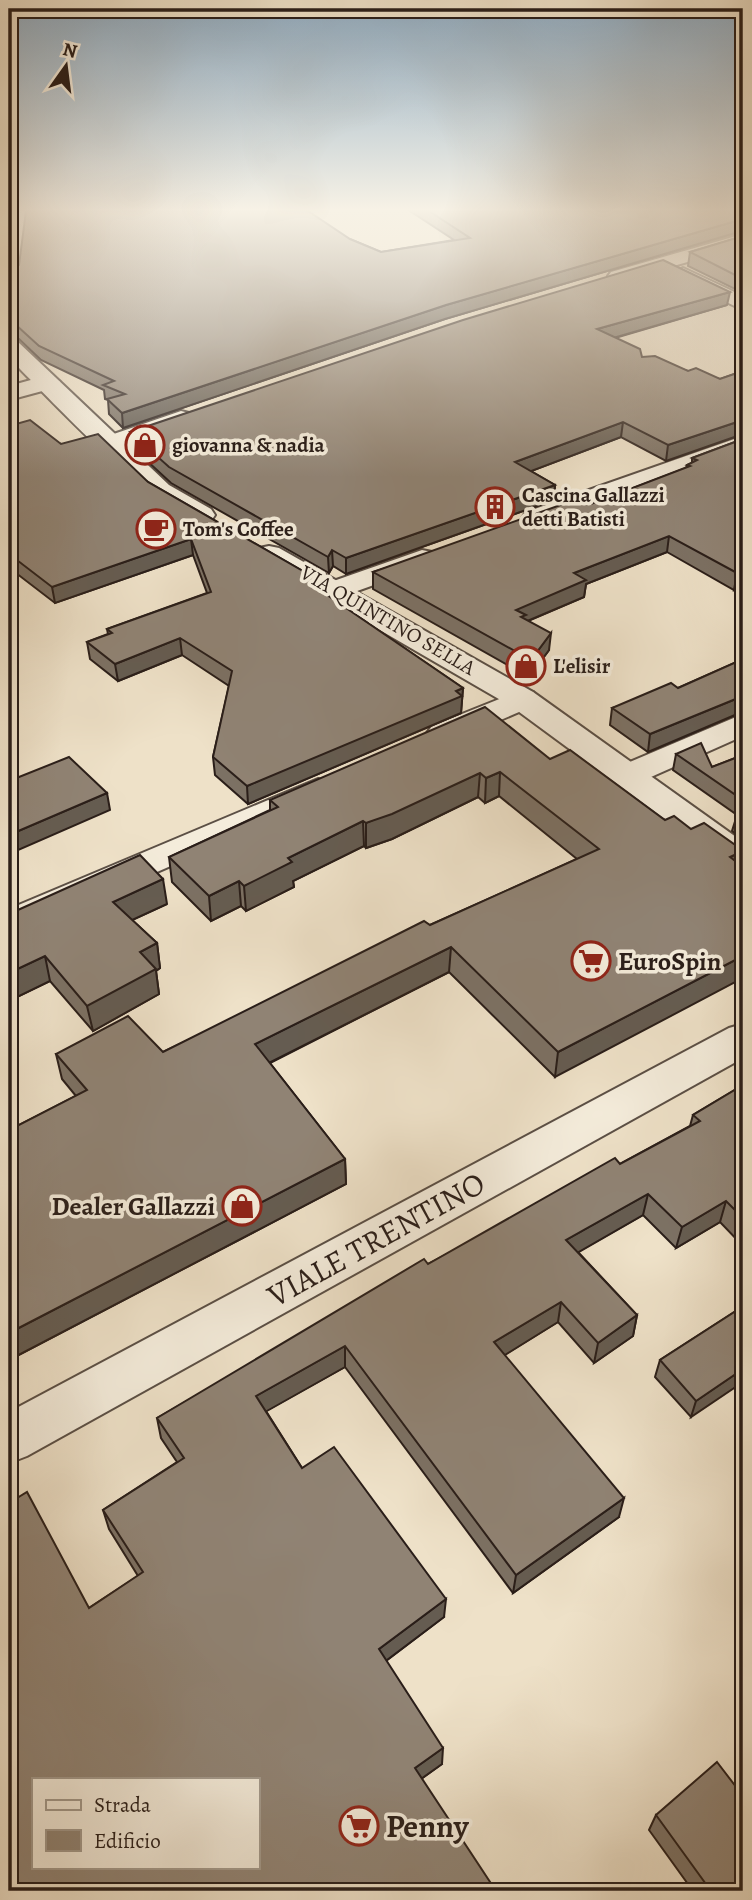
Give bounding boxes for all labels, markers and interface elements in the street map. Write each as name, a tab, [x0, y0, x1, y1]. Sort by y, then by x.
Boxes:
north arrow	[32, 32, 102, 102]
text: N	[60, 36, 80, 65]
shop icon: giovanna & nadia	[124, 424, 166, 466]
place label: giovanna & nadia	[172, 431, 326, 459]
place label: Cascina Gallazzi detti Batisti	[522, 481, 665, 533]
building icon: Cascina Gallazzi detti Batisti	[474, 486, 516, 528]
cafe icon: Tom's Coffee	[135, 508, 177, 550]
place label: Tom's Coffee	[183, 515, 294, 543]
street label: VIA QUINTINO SELLA	[294, 558, 481, 682]
shop icon: L'elisir	[505, 645, 547, 687]
place label: L'elisir	[553, 652, 611, 680]
supermarket icon: EuroSpin	[570, 940, 612, 982]
place label: EuroSpin	[618, 944, 722, 979]
street label: VIALE TRENTINO	[258, 1161, 493, 1318]
shop icon: Dealer Gallazzi	[221, 1185, 263, 1227]
place label: Dealer Gallazzi	[51, 1189, 215, 1224]
legend	[32, 1778, 259, 1868]
text: Strada	[94, 1791, 151, 1819]
place label: Penny	[386, 1804, 470, 1848]
supermarket icon: Penny	[338, 1805, 380, 1847]
text: Edificio	[94, 1827, 161, 1855]

